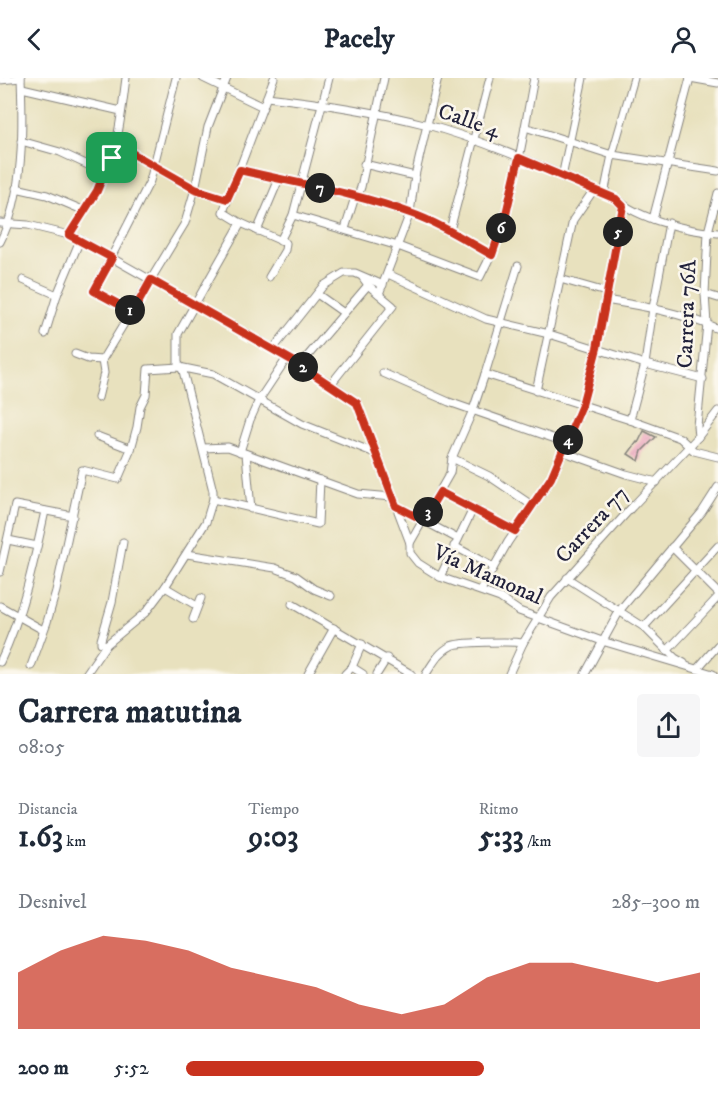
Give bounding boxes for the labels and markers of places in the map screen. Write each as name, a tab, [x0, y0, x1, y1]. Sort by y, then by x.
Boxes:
pin	[86, 132, 137, 183]
pin: 7	[305, 173, 335, 203]
pin: 6	[486, 213, 516, 243]
pin: 5	[603, 217, 633, 247]
pin: 1	[115, 295, 145, 325]
pin: 2	[288, 352, 318, 382]
pin: 4	[553, 425, 583, 455]
pin: 3	[413, 497, 443, 527]

